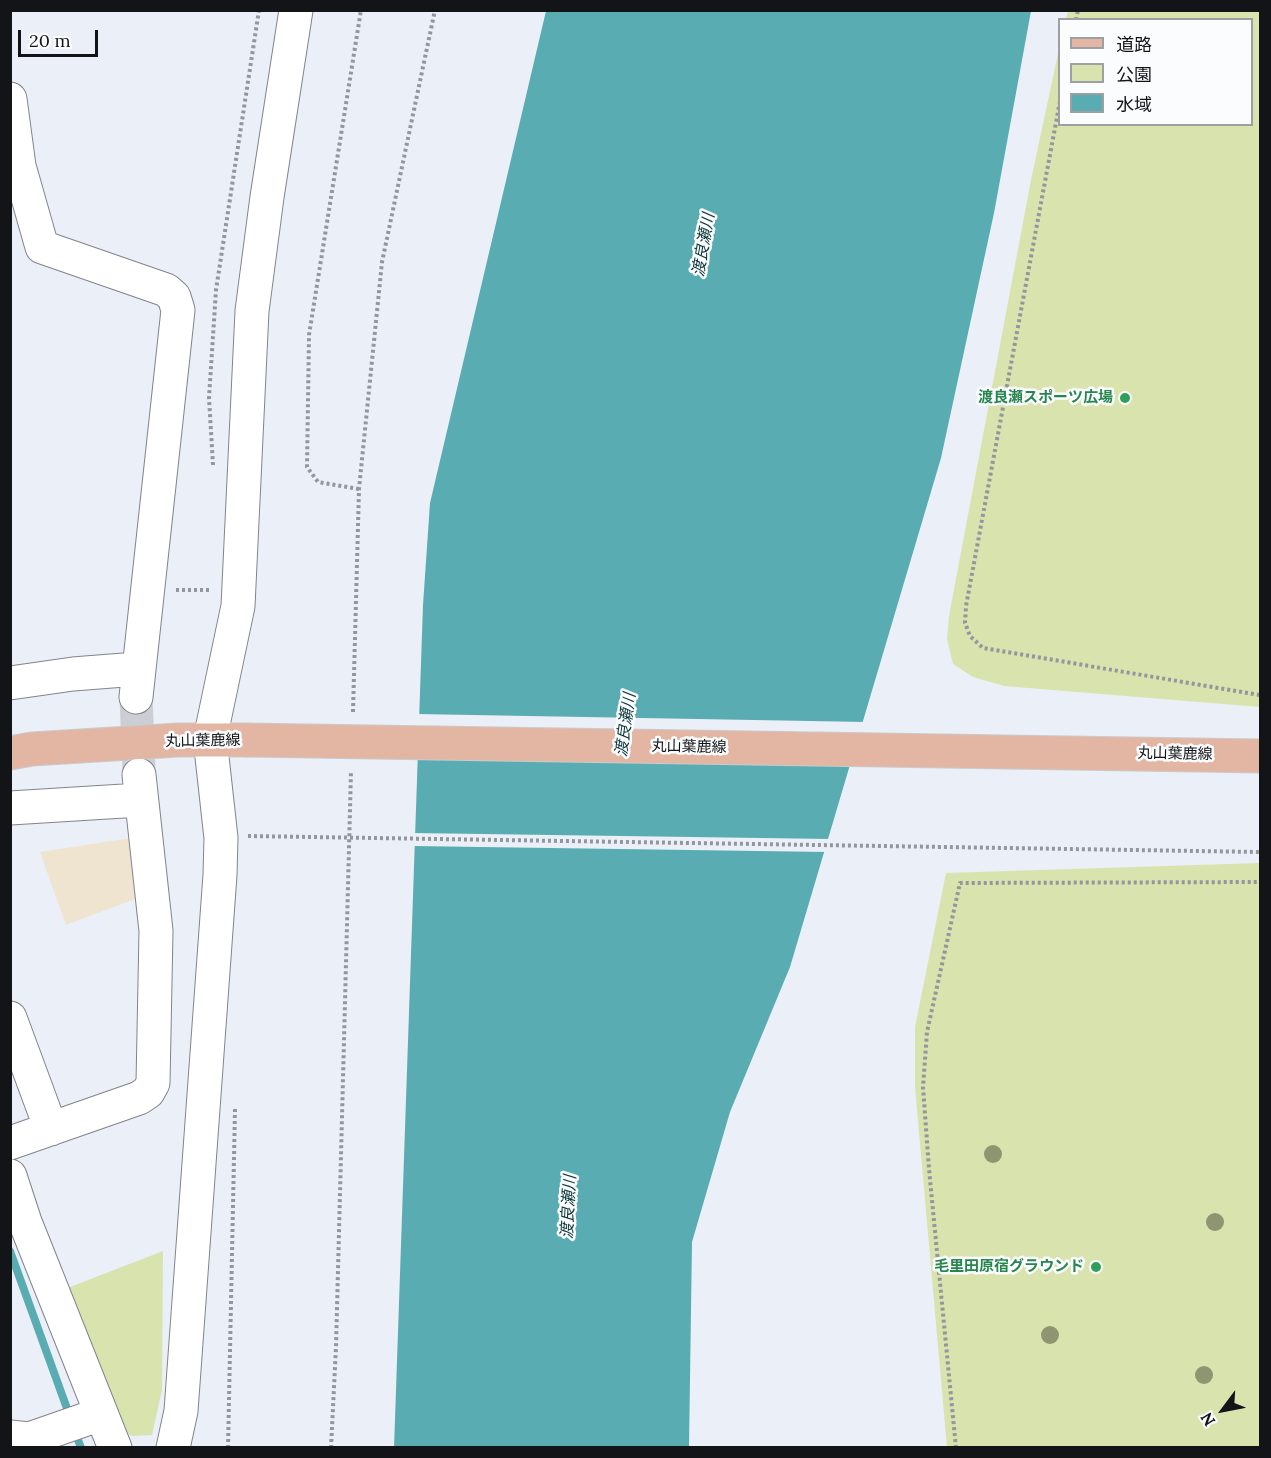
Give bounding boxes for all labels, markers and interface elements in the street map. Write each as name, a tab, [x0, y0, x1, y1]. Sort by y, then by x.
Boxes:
scale bar	[21, 18, 100, 56]
legend	[1058, 18, 1253, 126]
text: 20 m	[29, 29, 71, 52]
text: 道路	[1116, 33, 1152, 56]
text: 公園	[1116, 63, 1152, 86]
text: 水域	[1116, 93, 1152, 116]
water label: 渡良瀬川	[689, 212, 719, 278]
place label: 渡良瀬スポーツ広場	[978, 389, 1113, 407]
marker: 渡良瀬スポーツ広場	[1118, 391, 1132, 405]
water label: 渡良瀬川	[612, 692, 640, 758]
street label: 丸山葉鹿線	[165, 731, 241, 751]
street label: 丸山葉鹿線	[651, 737, 727, 757]
street label: 丸山葉鹿線	[1137, 744, 1213, 764]
water label: 渡良瀬川	[558, 1175, 580, 1239]
place label: 毛里田原宿グラウンド	[934, 1258, 1084, 1276]
marker: 毛里田原宿グラウンド	[1089, 1260, 1103, 1274]
north arrow	[1193, 1380, 1253, 1440]
text: N	[1196, 1409, 1219, 1430]

